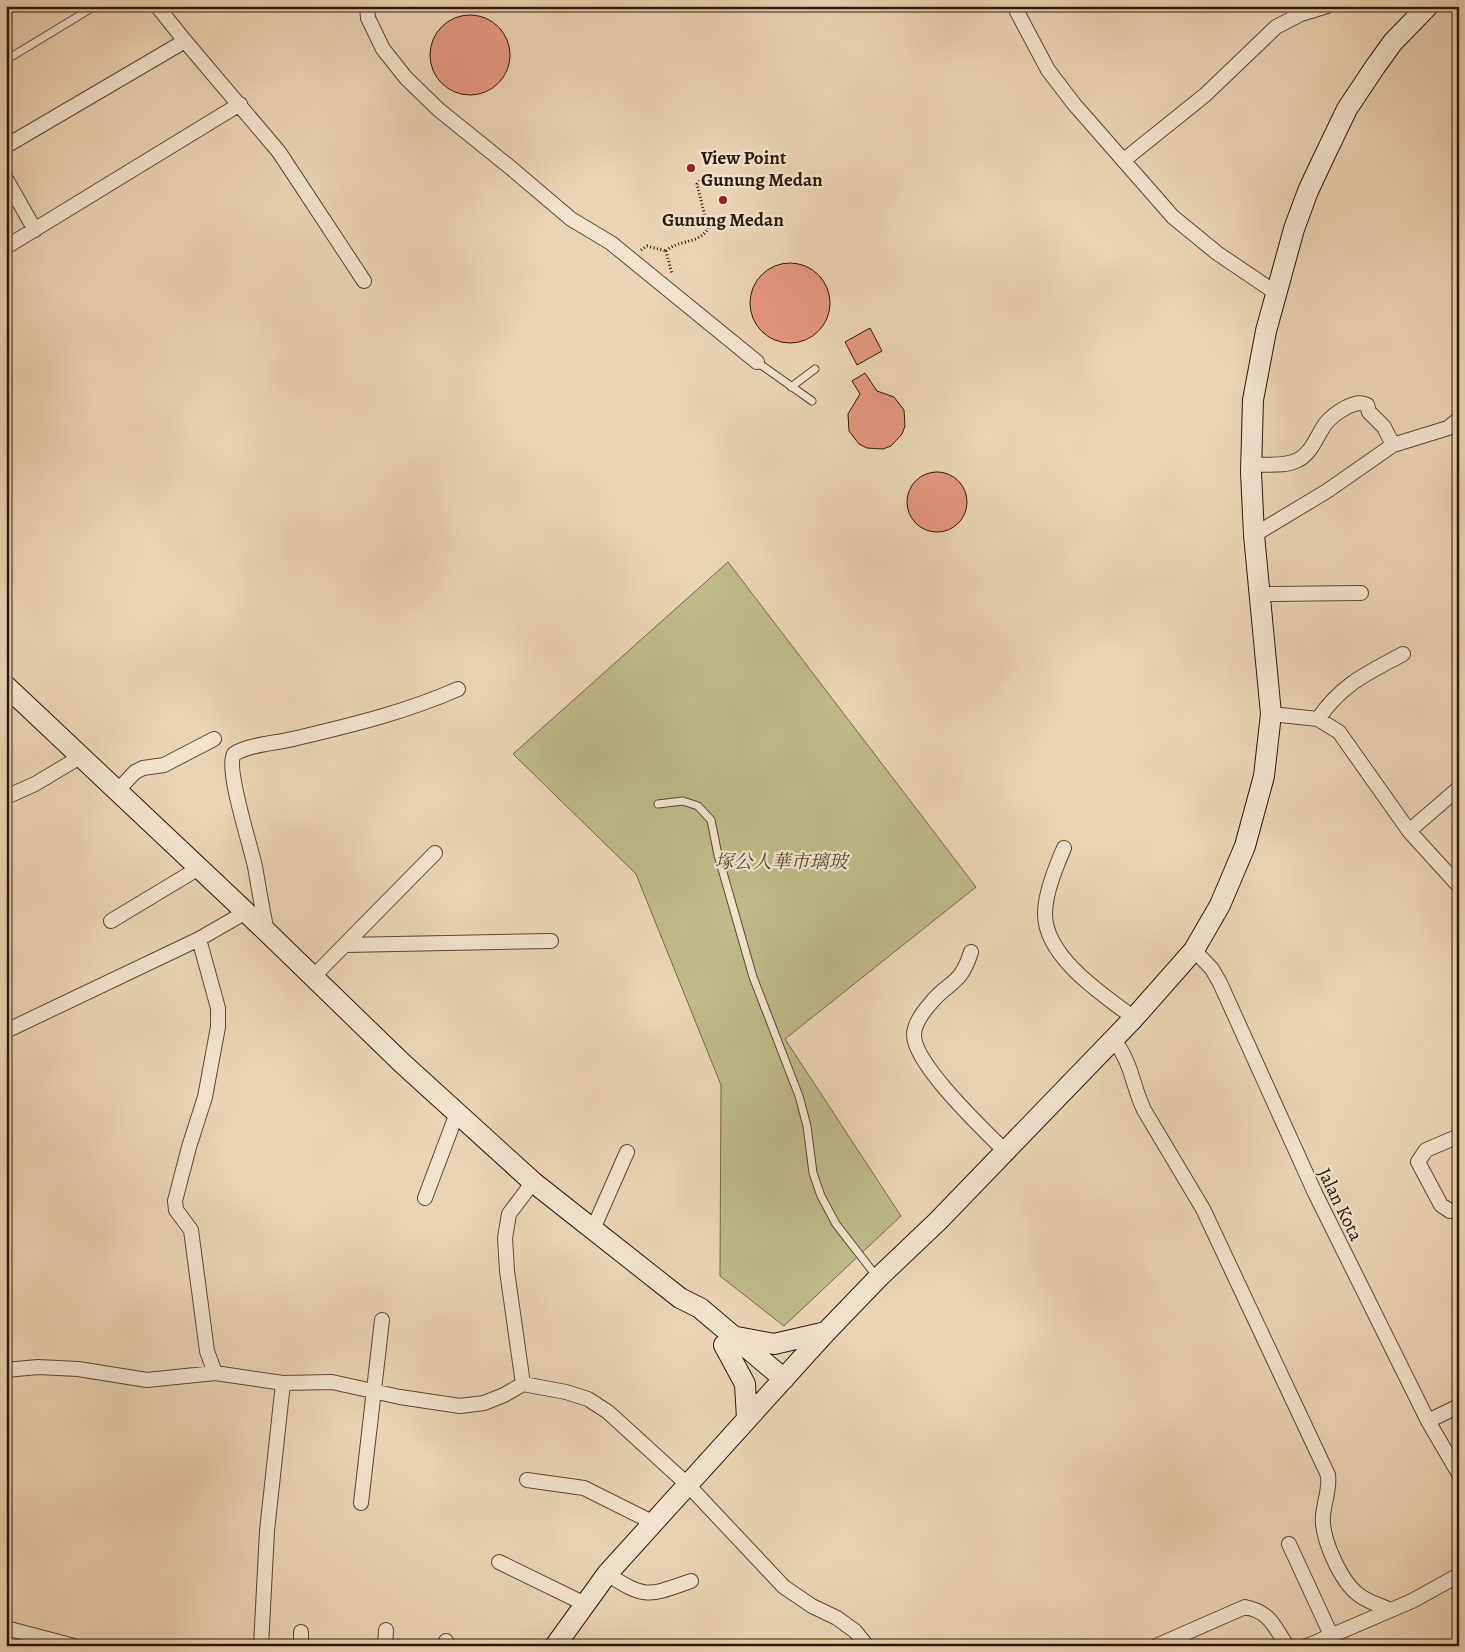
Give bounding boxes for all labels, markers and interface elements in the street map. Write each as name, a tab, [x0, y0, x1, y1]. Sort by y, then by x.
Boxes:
place label: View Point Gunung Medan	[700, 145, 823, 193]
marker: View Point Gunung Medan	[685, 162, 697, 174]
marker: Gunung Medan	[717, 194, 729, 206]
place label: Gunung Medan	[662, 207, 784, 233]
park label: 塚公人華市璃玻	[714, 849, 850, 875]
street label: Jalan Kota	[1311, 1164, 1369, 1245]

